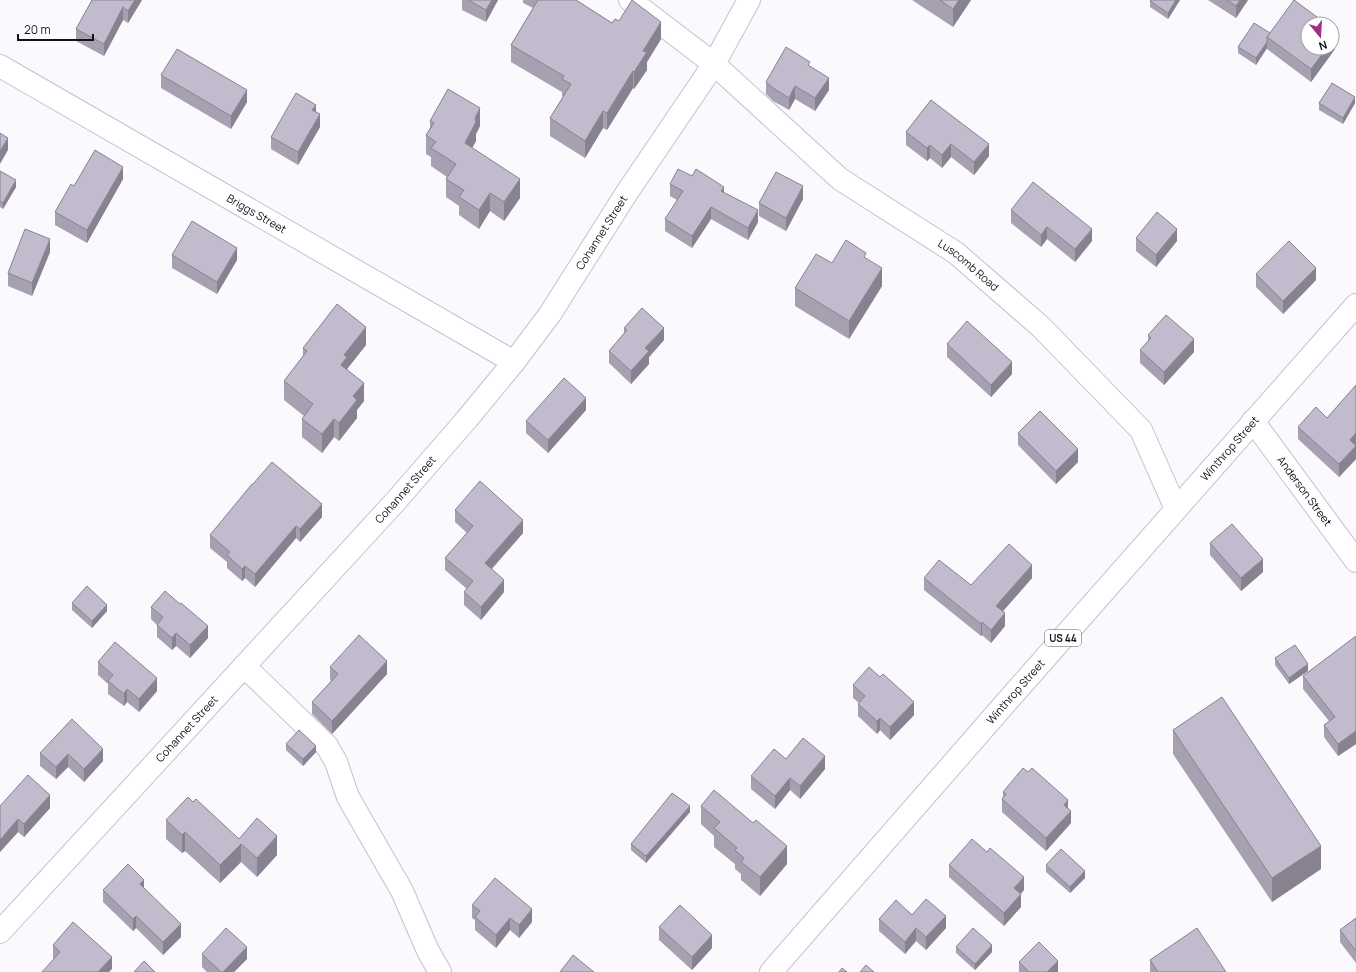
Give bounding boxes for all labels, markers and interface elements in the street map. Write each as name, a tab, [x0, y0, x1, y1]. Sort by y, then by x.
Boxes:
scale bar	[18, 16, 93, 42]
north arrow	[1300, 16, 1340, 56]
text: 20 m	[24, 21, 51, 38]
text: N	[1317, 38, 1329, 54]
street label: Briggs Street	[224, 190, 289, 236]
street label: Cohannet Street	[572, 192, 630, 272]
street label: Luscomb Road	[935, 235, 1002, 294]
street label: Winthrop Street	[1197, 413, 1262, 484]
street label: Cohannet Street	[371, 452, 439, 526]
street label: Anderson Street	[1274, 453, 1336, 529]
road number: US 44	[1045, 630, 1081, 646]
street label: Winthrop Street	[983, 656, 1048, 727]
street label: Cohannet Street	[152, 692, 221, 765]

